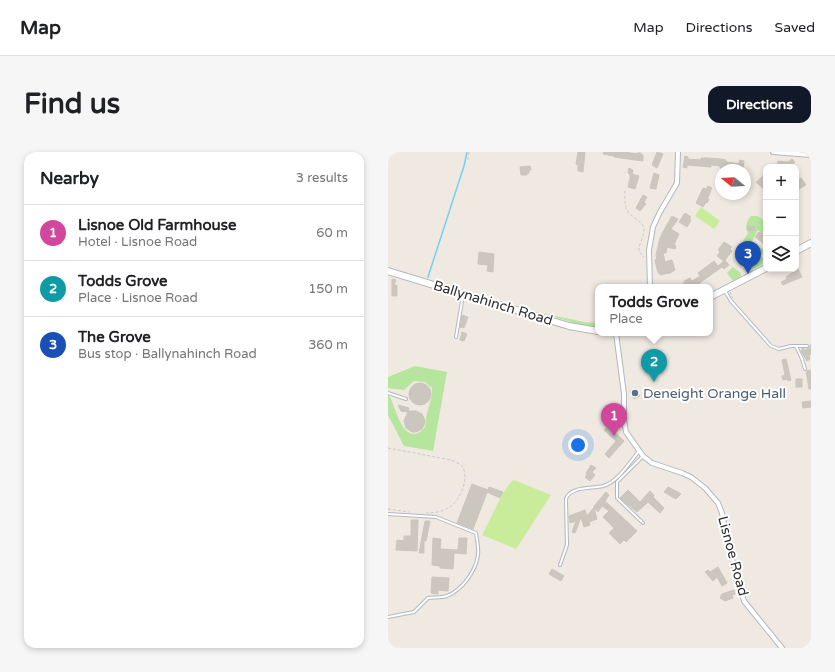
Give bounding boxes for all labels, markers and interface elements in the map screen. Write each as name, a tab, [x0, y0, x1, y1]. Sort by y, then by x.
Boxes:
text: Map	[20, 17, 61, 39]
text: Map	[633, 19, 664, 36]
text: Directions	[686, 19, 753, 36]
text: Saved	[775, 19, 815, 36]
button: Directions	[708, 86, 811, 123]
text: Find us	[24, 87, 120, 121]
north arrow	[715, 164, 751, 200]
map controls	[763, 164, 799, 272]
button: +	[763, 164, 799, 200]
text: Nearby	[40, 168, 99, 189]
text: 3 results	[296, 170, 348, 186]
button: −	[763, 200, 799, 236]
text: Lisnoe Old Farmhouse	[78, 216, 236, 234]
text: 1	[49, 225, 57, 241]
text: 60 m	[316, 225, 348, 241]
text: Hotel · Lisnoe Road	[78, 234, 197, 250]
button: layers	[763, 236, 799, 272]
pin: 3	[735, 241, 761, 274]
text: Todds Grove	[78, 272, 168, 290]
street label: Ballynahinch Road	[431, 277, 555, 329]
text: 2	[49, 281, 57, 297]
text: 150 m	[308, 281, 348, 297]
popup	[595, 284, 713, 336]
text: Place · Lisnoe Road	[78, 290, 198, 306]
text: Todds Grove	[609, 293, 699, 311]
text: Place	[609, 311, 643, 327]
text: The Grove	[78, 328, 151, 346]
text: 3	[49, 337, 57, 353]
text: 360 m	[308, 337, 348, 353]
text: Bus stop · Ballynahinch Road	[78, 346, 257, 362]
pin: 2	[641, 349, 667, 382]
place label: Deneight Orange Hall	[643, 385, 786, 402]
marker: Deneight Orange Hall	[630, 388, 640, 398]
pin: 1	[601, 403, 627, 436]
your location	[568, 435, 588, 455]
street label: Lisnoe Road	[714, 514, 752, 598]

